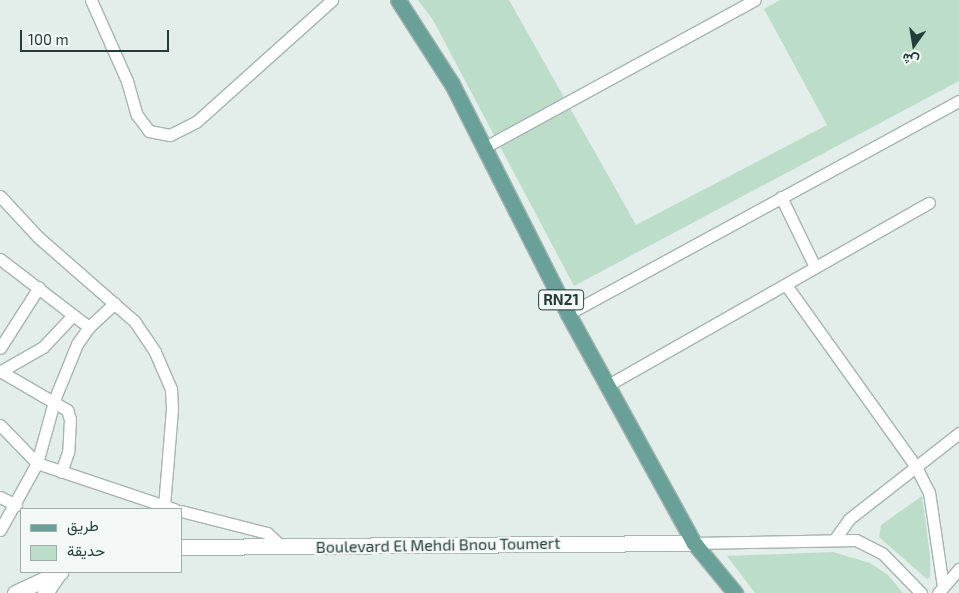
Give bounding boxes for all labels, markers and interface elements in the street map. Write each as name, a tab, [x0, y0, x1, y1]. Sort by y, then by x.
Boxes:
scale bar	[22, 20, 171, 52]
north arrow	[889, 20, 939, 70]
text: 100 m	[28, 30, 69, 48]
text: ش	[900, 50, 921, 70]
road number: RN21	[537, 288, 585, 312]
legend	[20, 508, 182, 573]
text: طريق	[67, 516, 99, 534]
street label: Boulevard El Mehdi Bnou Toumert	[315, 533, 561, 557]
text: حديقة	[67, 541, 105, 559]

